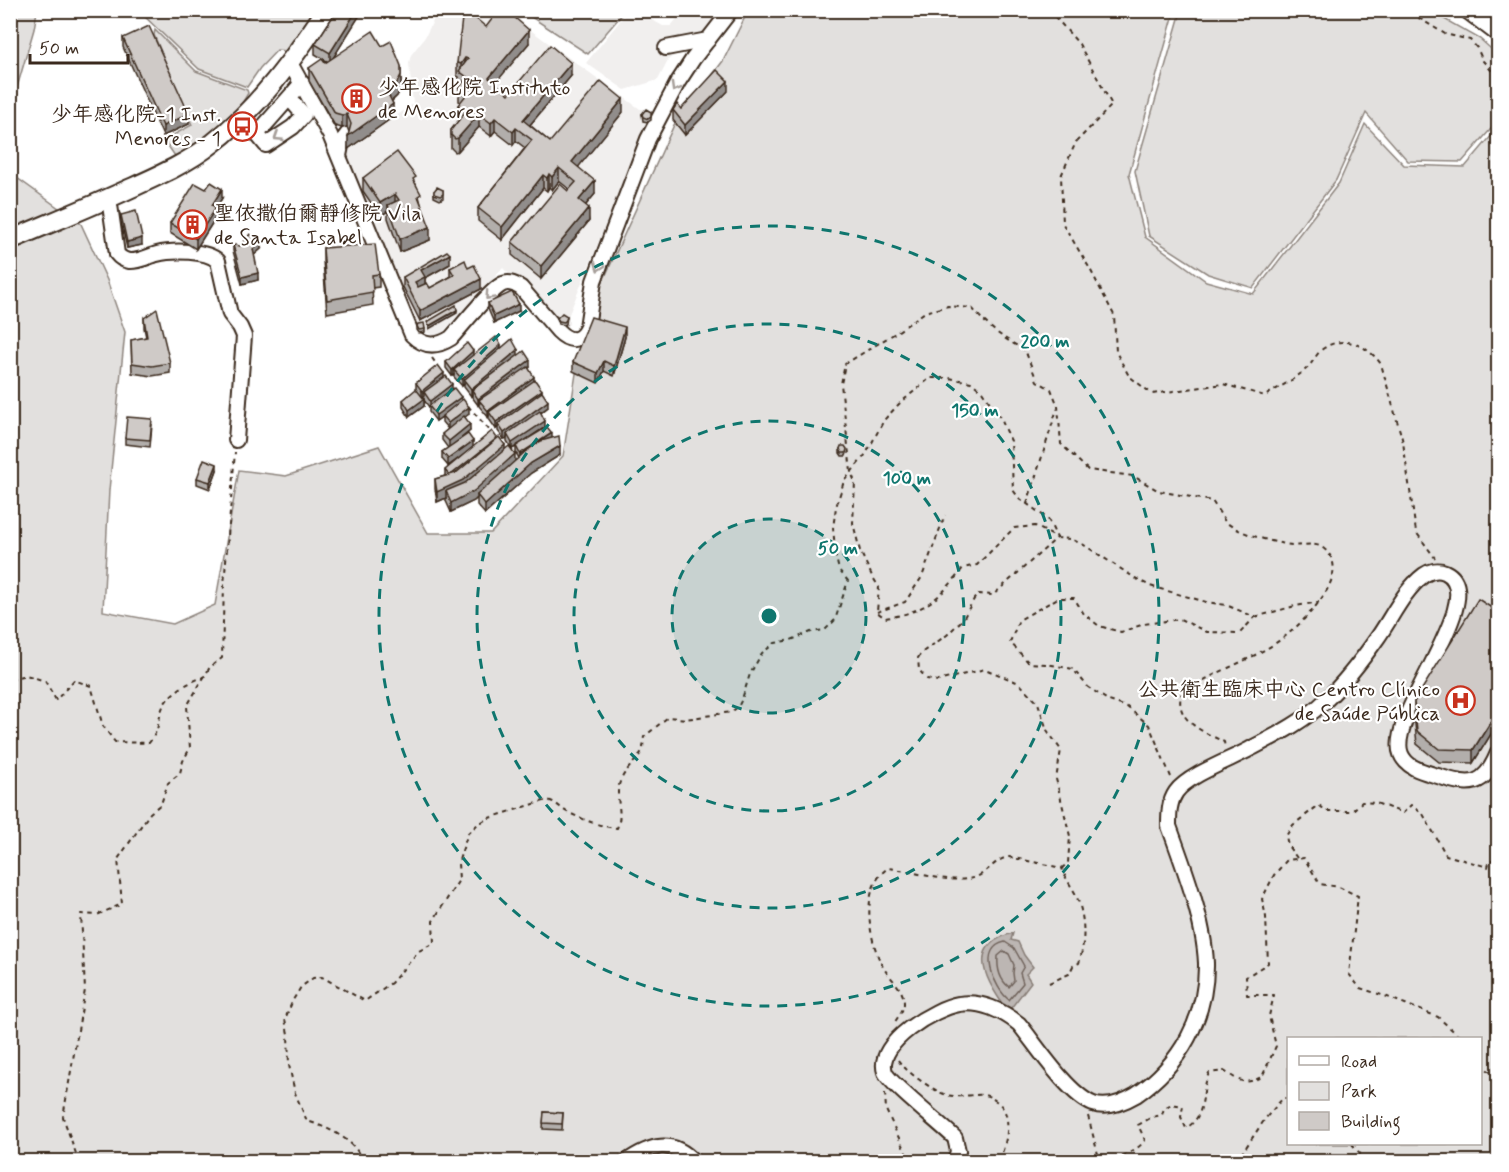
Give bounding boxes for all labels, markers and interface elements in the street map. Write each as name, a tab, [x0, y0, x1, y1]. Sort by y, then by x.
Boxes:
scale bar	[30, 27, 128, 65]
text: 50 m	[39, 37, 79, 61]
place label: 少年感化院 Instituto de Menores	[378, 74, 570, 126]
one-way arrow	[671, 82, 682, 92]
building icon: 少年感化院 Instituto de Menores	[341, 83, 373, 115]
place label: 少年感化院-1 Inst. Menores - 1	[51, 101, 221, 153]
bus stop icon: 少年感化院-1 Inst. Menores - 1	[226, 110, 258, 142]
one-way arrow	[274, 130, 284, 142]
place label: 聖依撒伯爾靜修院 Vila de Santa Isabel	[214, 200, 421, 252]
building icon: 聖依撒伯爾靜修院 Vila de Santa Isabel	[177, 209, 209, 241]
one-way arrow	[594, 261, 606, 272]
one-way arrow	[485, 290, 496, 300]
text: 200 m	[1020, 330, 1070, 354]
text: 150 m	[951, 399, 999, 423]
text: 100 m	[883, 467, 931, 491]
text: 50 m	[818, 537, 858, 561]
centre of rings	[759, 606, 779, 626]
place label: 公共衛生臨床中心 Centro Clínico de Saúde Pública	[1138, 676, 1440, 728]
hospital icon: 公共衛生臨床中心 Centro Clínico de Saúde Pública	[1445, 685, 1477, 717]
legend	[1287, 1037, 1482, 1145]
text: Road	[1341, 1050, 1377, 1074]
text: Park	[1341, 1080, 1377, 1104]
text: Building	[1341, 1110, 1401, 1136]

